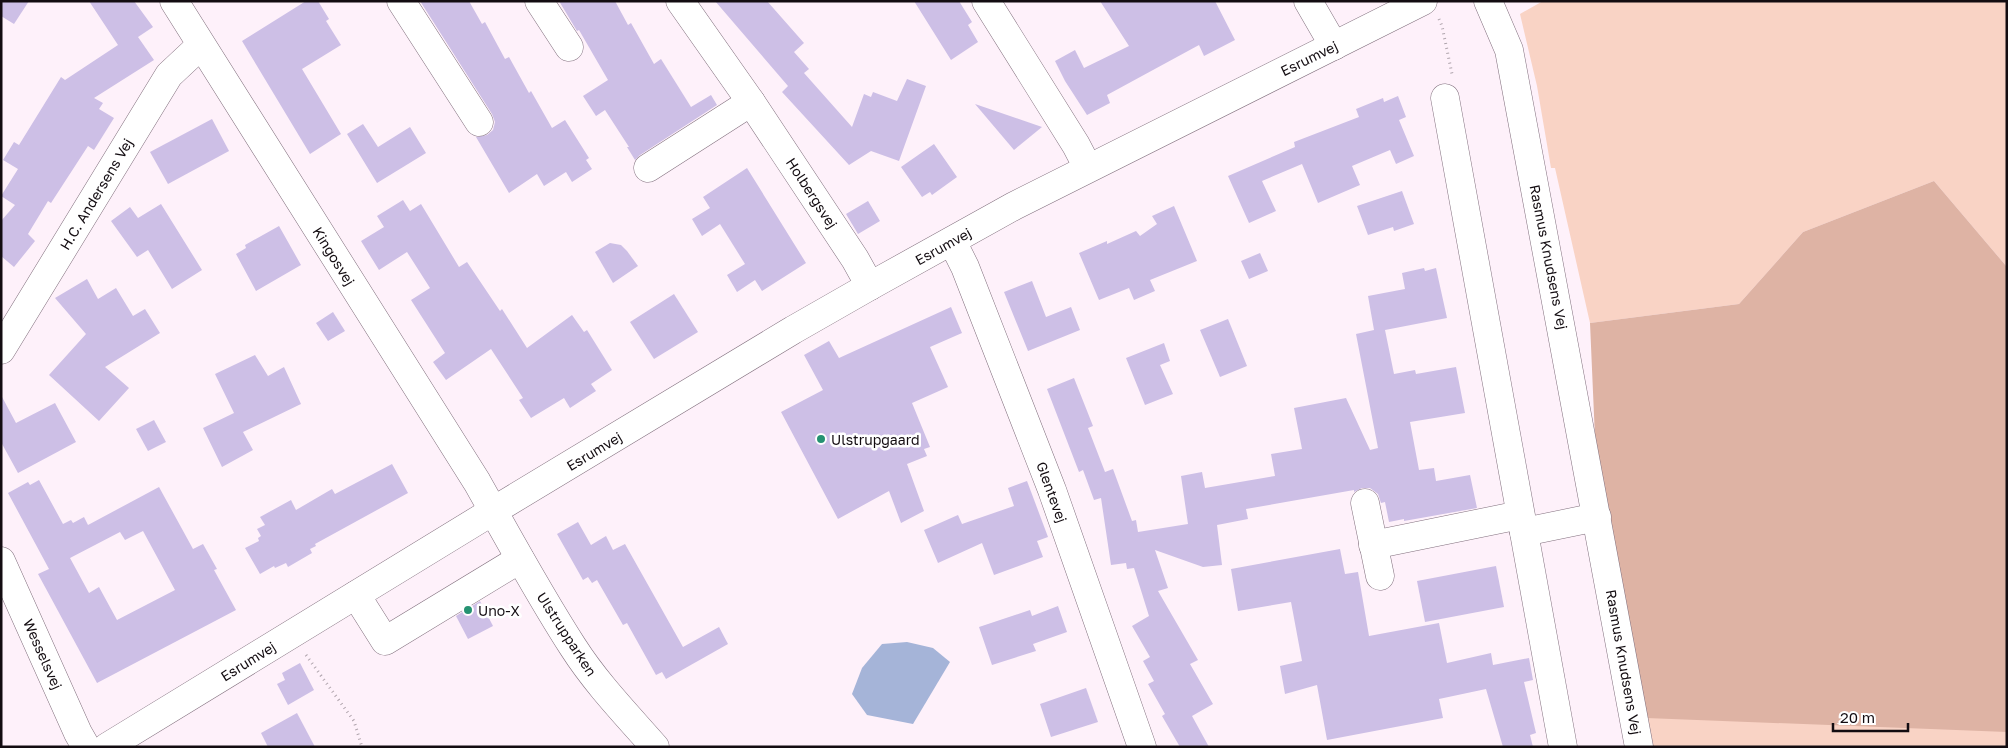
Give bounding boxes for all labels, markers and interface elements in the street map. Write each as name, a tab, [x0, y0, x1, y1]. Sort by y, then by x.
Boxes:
street label: Esrumvej	[1278, 37, 1340, 79]
street label: H.C. Andersens Vej	[56, 135, 136, 253]
street label: Holbergsvej	[783, 154, 841, 232]
street label: Rasmus Knudsens Vej	[1527, 183, 1571, 331]
street label: Kingosvej	[309, 224, 359, 288]
street label: Esrumvej	[912, 224, 974, 268]
street label: Esrumvej	[563, 428, 625, 474]
place label: Ulstrupgaard	[831, 431, 920, 448]
marker: Ulstrupgaard	[815, 433, 827, 445]
street label: Glentevej	[1033, 459, 1071, 525]
street label: Rasmus Knudsens Vej	[1603, 588, 1645, 736]
street label: Ulstrupparken	[534, 589, 600, 679]
place label: Uno-X	[478, 602, 520, 619]
marker: Uno-X	[462, 604, 474, 616]
street label: Wesselsvej	[20, 616, 66, 692]
street label: Esrumvej	[217, 638, 279, 684]
scale bar	[1833, 700, 1908, 732]
text: 20 m	[1840, 708, 1875, 726]

